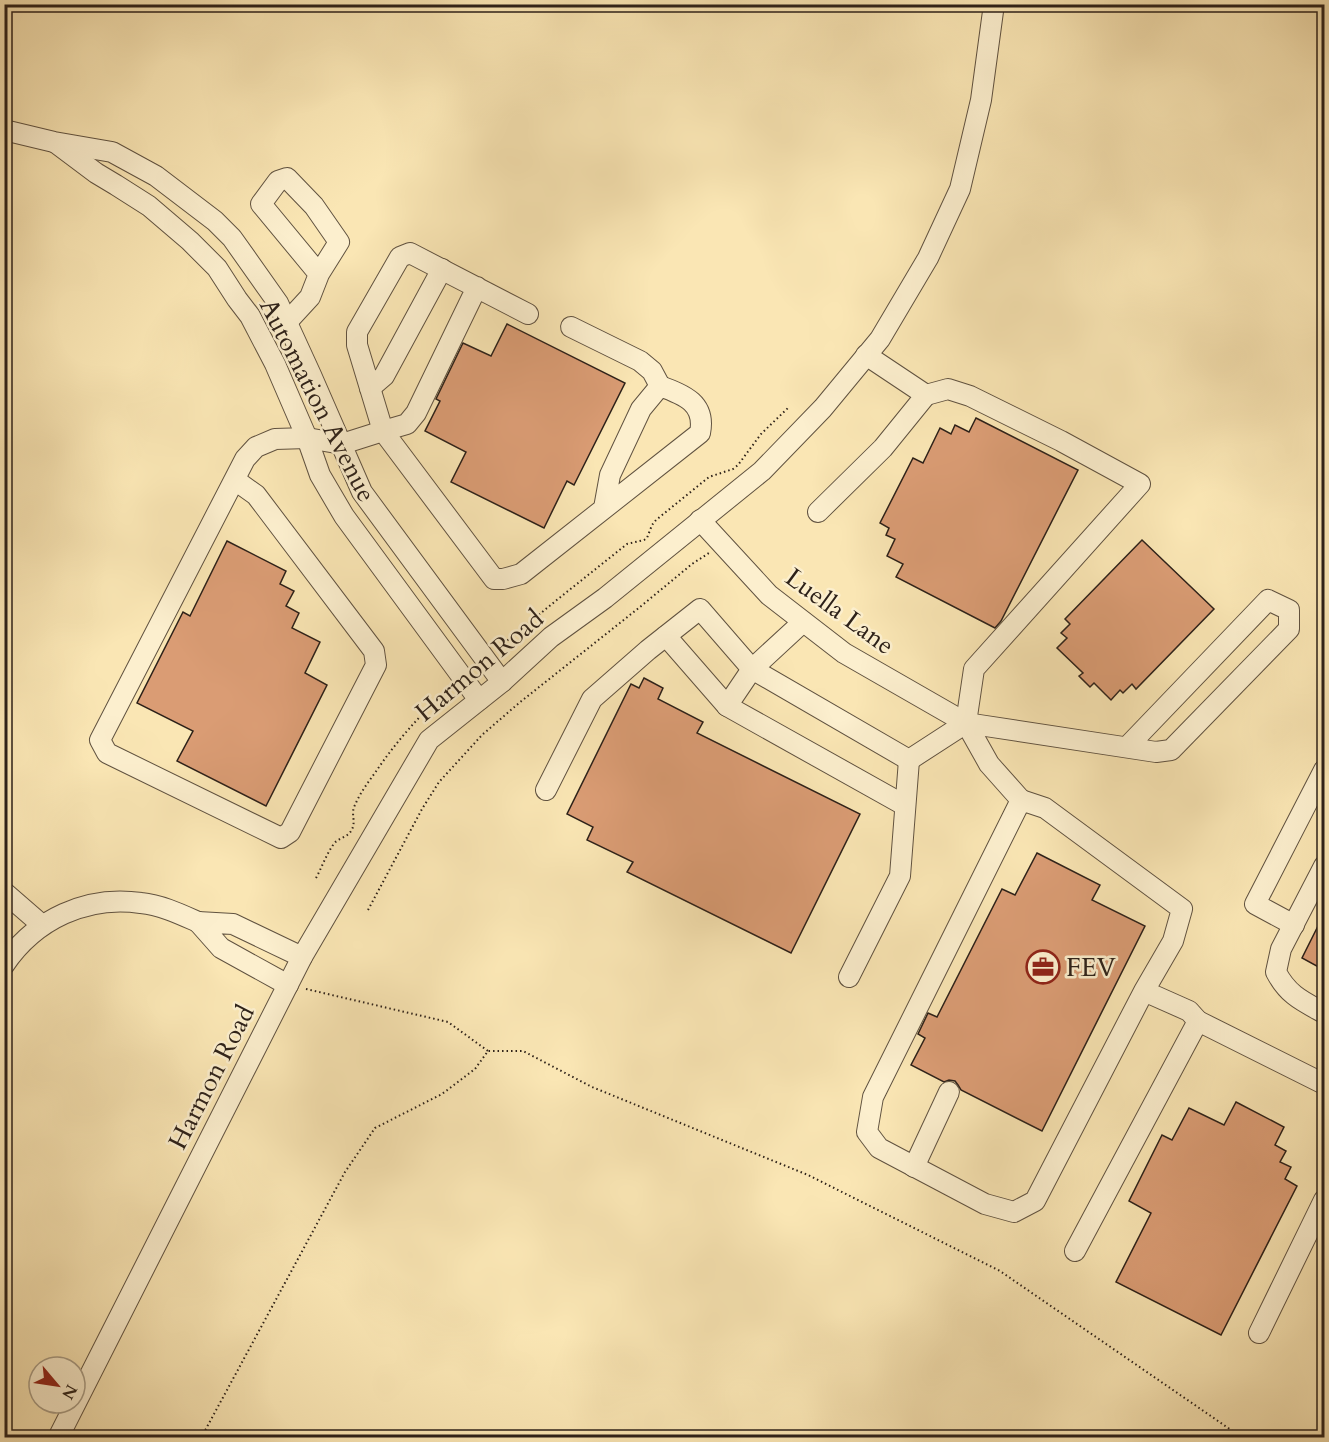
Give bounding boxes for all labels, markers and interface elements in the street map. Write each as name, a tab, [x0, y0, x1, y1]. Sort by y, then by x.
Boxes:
street label: Automation Avenue	[251, 293, 384, 508]
street label: Luella Lane	[778, 560, 901, 663]
street label: Harmon Road	[408, 601, 551, 729]
office icon: FEV	[1025, 949, 1061, 985]
place label: FEV	[1066, 950, 1117, 985]
street label: Harmon Road	[160, 999, 263, 1155]
north arrow	[27, 1355, 87, 1415]
text: N	[56, 1380, 82, 1403]

